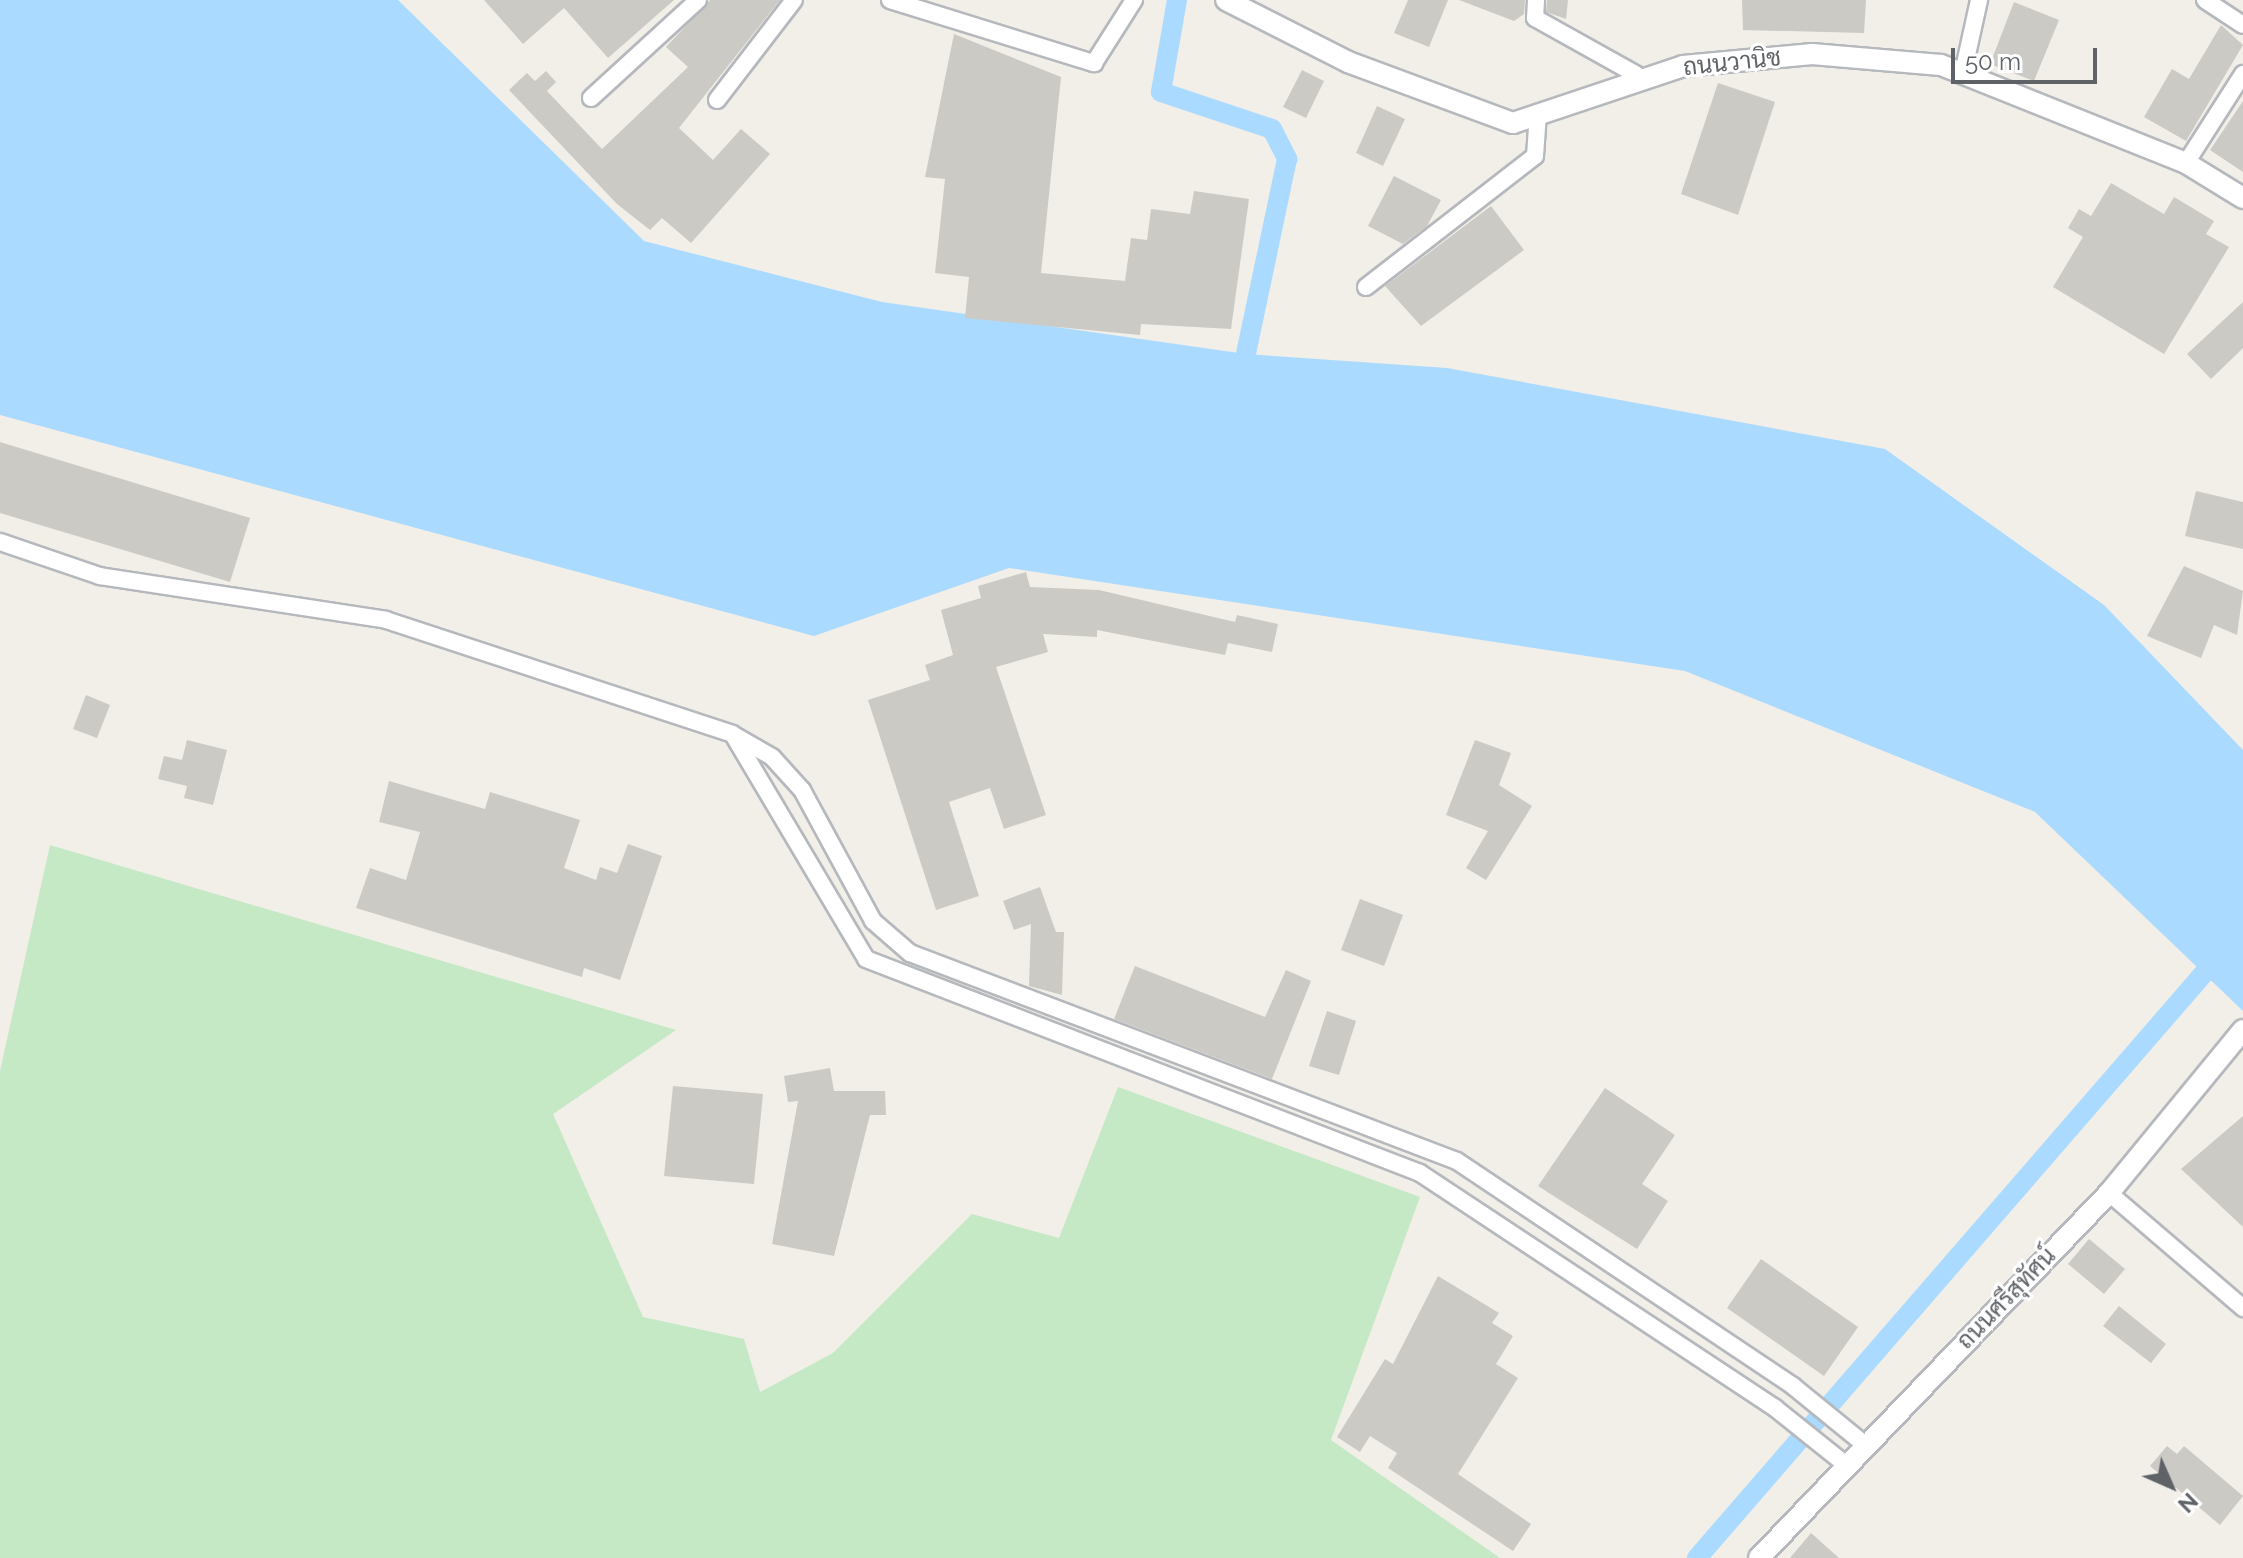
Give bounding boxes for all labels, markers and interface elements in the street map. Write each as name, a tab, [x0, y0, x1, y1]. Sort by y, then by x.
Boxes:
scale bar	[1955, 32, 2101, 82]
street label: ถนนวานิช	[1682, 43, 1782, 81]
text: 50 m	[1965, 47, 2021, 76]
street label: ถนนศรีสุทัศน์	[1950, 1241, 2062, 1355]
north arrow	[2131, 1446, 2211, 1526]
text: N	[2173, 1488, 2203, 1518]

